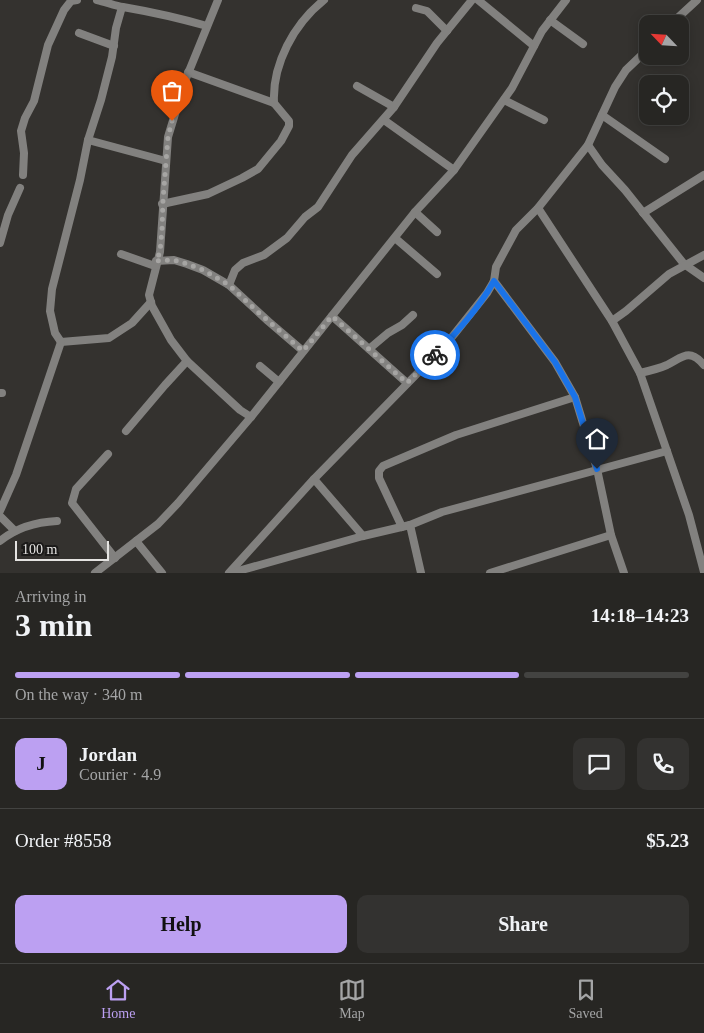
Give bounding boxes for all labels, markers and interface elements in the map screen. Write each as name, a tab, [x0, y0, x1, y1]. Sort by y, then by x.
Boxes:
north arrow	[639, 15, 689, 65]
map controls	[639, 15, 689, 125]
pin	[151, 70, 193, 121]
button: locate	[639, 75, 689, 125]
icon: bag	[158, 77, 186, 105]
courier	[410, 330, 460, 380]
icon: bike	[421, 341, 449, 369]
pin	[576, 418, 618, 469]
icon: home	[583, 425, 611, 453]
scale bar	[15, 538, 109, 561]
text: 100 m	[22, 542, 57, 557]
text: Arriving in	[15, 588, 87, 605]
text: 14:18–14:23	[591, 605, 689, 626]
text: 3 min	[15, 607, 92, 643]
text: On the way · 340 m	[15, 686, 143, 703]
button: chat	[573, 738, 625, 790]
button: phone	[637, 738, 689, 790]
text: Jordan	[79, 744, 137, 765]
text: J	[36, 753, 46, 774]
text: Courier · 4.9	[79, 766, 161, 783]
text: Order #8558	[15, 830, 112, 851]
text: $5.23	[646, 830, 689, 851]
button: Help	[15, 895, 347, 953]
button: Share	[357, 895, 689, 953]
tab: Home	[101, 976, 135, 1022]
tab: Map	[338, 976, 366, 1022]
tab: Saved	[569, 976, 603, 1022]

